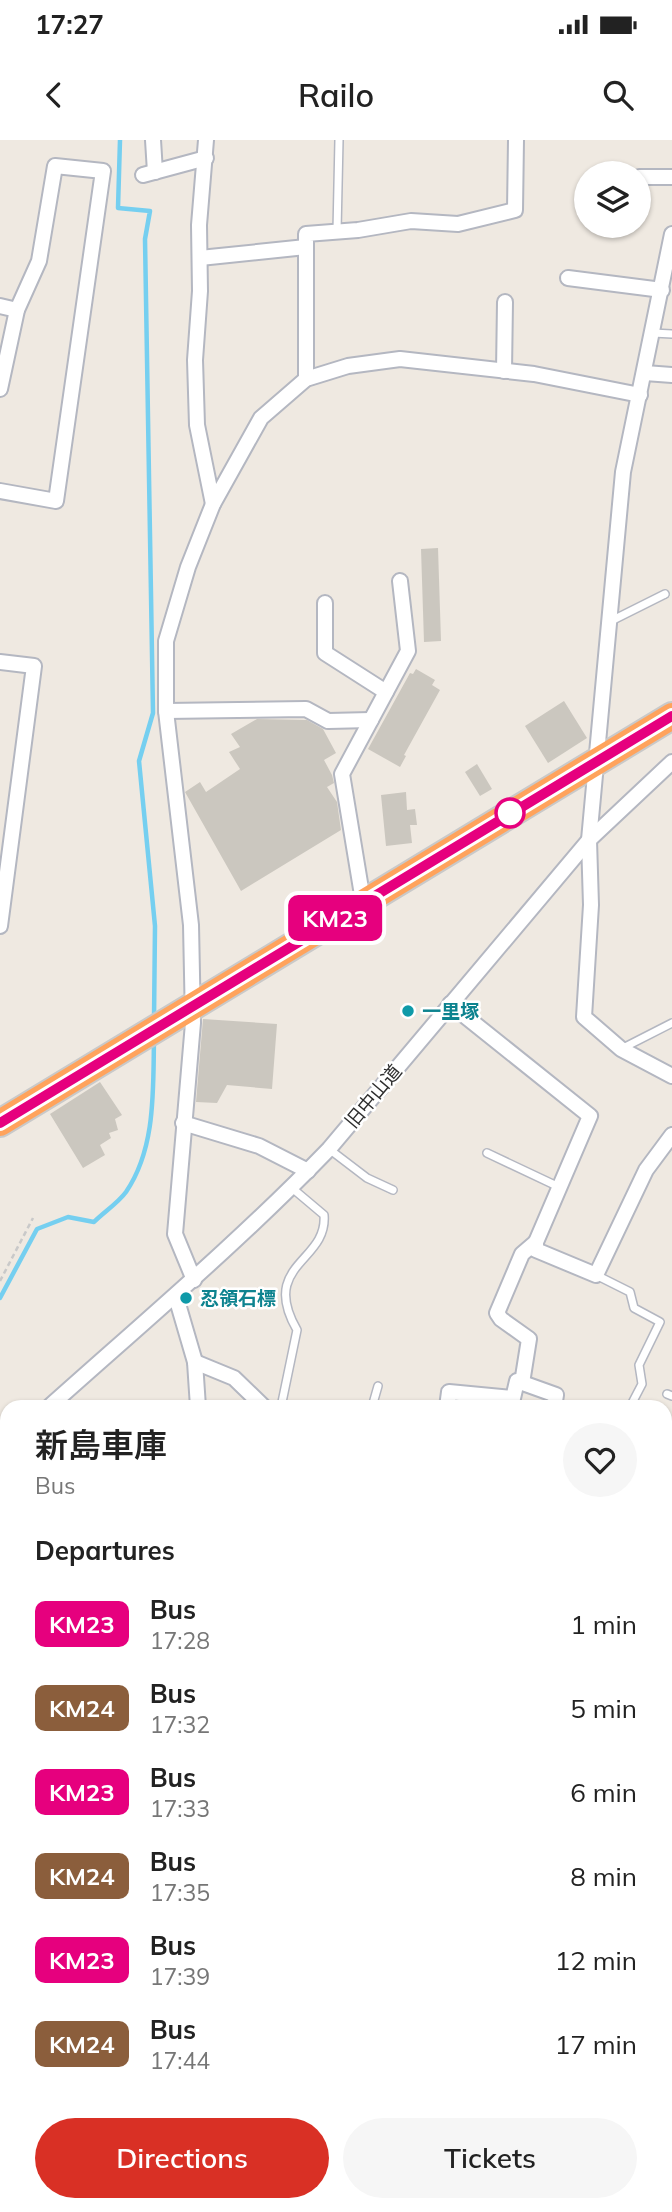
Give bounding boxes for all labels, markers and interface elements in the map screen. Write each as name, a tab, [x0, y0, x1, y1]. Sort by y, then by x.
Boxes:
text: 17:27	[35, 8, 104, 41]
text: Railo	[298, 75, 374, 115]
icon: back	[35, 76, 73, 114]
icon: search	[599, 76, 637, 114]
map controls	[574, 161, 651, 238]
button: layers	[574, 161, 651, 238]
unlabelled marker	[495, 798, 525, 828]
line badge: KM23	[286, 895, 384, 941]
text: KM23	[302, 903, 368, 933]
place label: 一里塚	[422, 999, 479, 1023]
marker: 一里塚	[400, 1003, 416, 1019]
street label: 旧中山道	[339, 1059, 407, 1133]
place label: 忍領石標	[200, 1286, 276, 1310]
marker: 忍領石標	[178, 1290, 194, 1306]
button: heart	[563, 1423, 637, 1497]
text: 新島車庫	[35, 1424, 167, 1465]
text: Bus	[35, 1471, 75, 1500]
text: Departures	[35, 1534, 175, 1567]
text: Bus	[150, 1593, 196, 1626]
text: 1 min	[570, 1608, 637, 1641]
text: KM23	[49, 1609, 115, 1639]
text: 17:28	[150, 1626, 210, 1655]
text: Bus	[150, 1677, 196, 1710]
text: 5 min	[570, 1692, 637, 1725]
text: KM24	[49, 1693, 115, 1723]
text: 17:32	[150, 1710, 210, 1739]
text: Bus	[150, 1761, 196, 1794]
text: 6 min	[570, 1776, 637, 1809]
text: KM23	[49, 1777, 115, 1807]
text: 17:33	[150, 1794, 210, 1823]
text: Bus	[150, 1845, 196, 1878]
text: 8 min	[570, 1860, 637, 1893]
text: KM24	[49, 1861, 115, 1891]
text: 17:35	[150, 1878, 210, 1907]
text: Bus	[150, 1929, 196, 1962]
text: 12 min	[555, 1944, 637, 1977]
text: KM23	[49, 1945, 115, 1975]
text: 17:39	[150, 1962, 210, 1991]
text: Bus	[150, 2013, 196, 2046]
text: 17 min	[555, 2028, 637, 2061]
text: KM24	[49, 2029, 115, 2059]
text: 17:44	[150, 2046, 210, 2075]
button: Directions	[35, 2118, 329, 2198]
button: Tickets	[343, 2118, 637, 2198]

